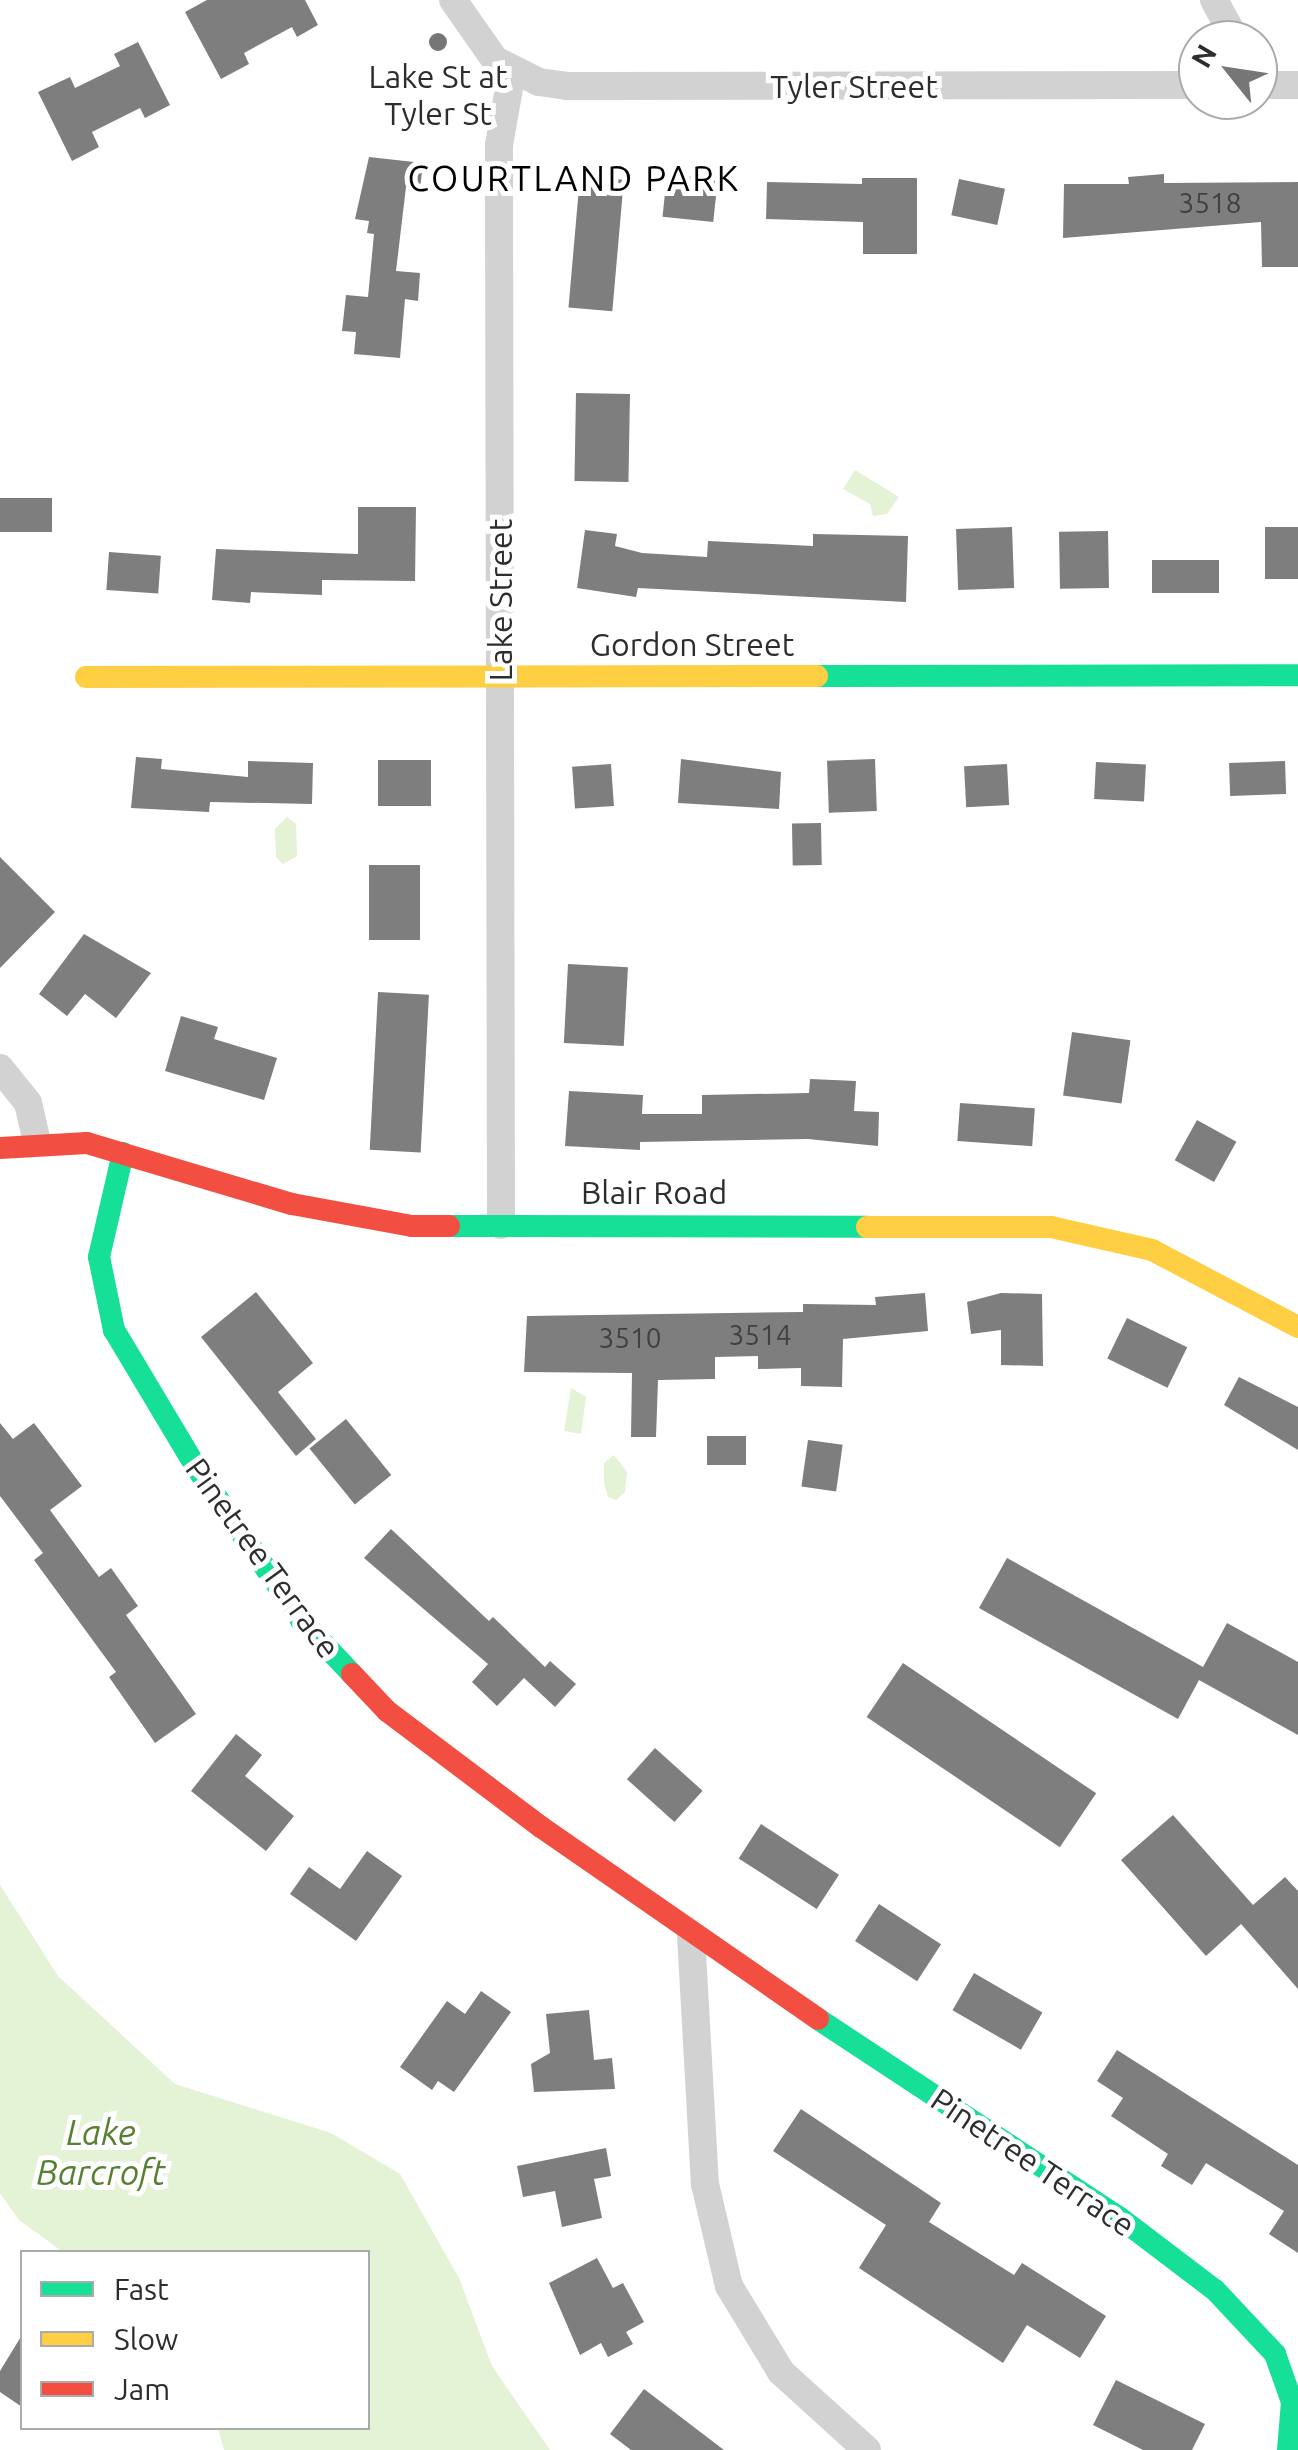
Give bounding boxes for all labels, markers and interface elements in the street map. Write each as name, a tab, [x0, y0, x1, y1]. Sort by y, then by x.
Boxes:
north arrow	[1178, 20, 1278, 120]
marker: Lake St at Tyler St	[427, 31, 449, 53]
text: N	[1185, 39, 1222, 73]
place label: Lake St at Tyler St	[368, 58, 508, 133]
street label: Tyler Street	[770, 67, 938, 105]
district label: COURTLAND PARK	[407, 157, 741, 199]
house number: 3518	[1178, 186, 1242, 220]
street label: Lake Street	[481, 519, 519, 681]
street label: Gordon Street	[590, 625, 794, 663]
street label: Blair Road	[581, 1173, 727, 1211]
house number: 3514	[728, 1318, 792, 1352]
house number: 3510	[598, 1321, 662, 1355]
street label: Pinetree Terrace	[178, 1451, 348, 1665]
street label: Pinetree Terrace	[924, 2080, 1142, 2244]
water label: Lake Barcroft	[36, 2111, 166, 2193]
legend	[20, 2250, 370, 2430]
text: Fast	[114, 2272, 169, 2306]
text: Slow	[114, 2322, 178, 2356]
text: Jam	[114, 2372, 170, 2406]

